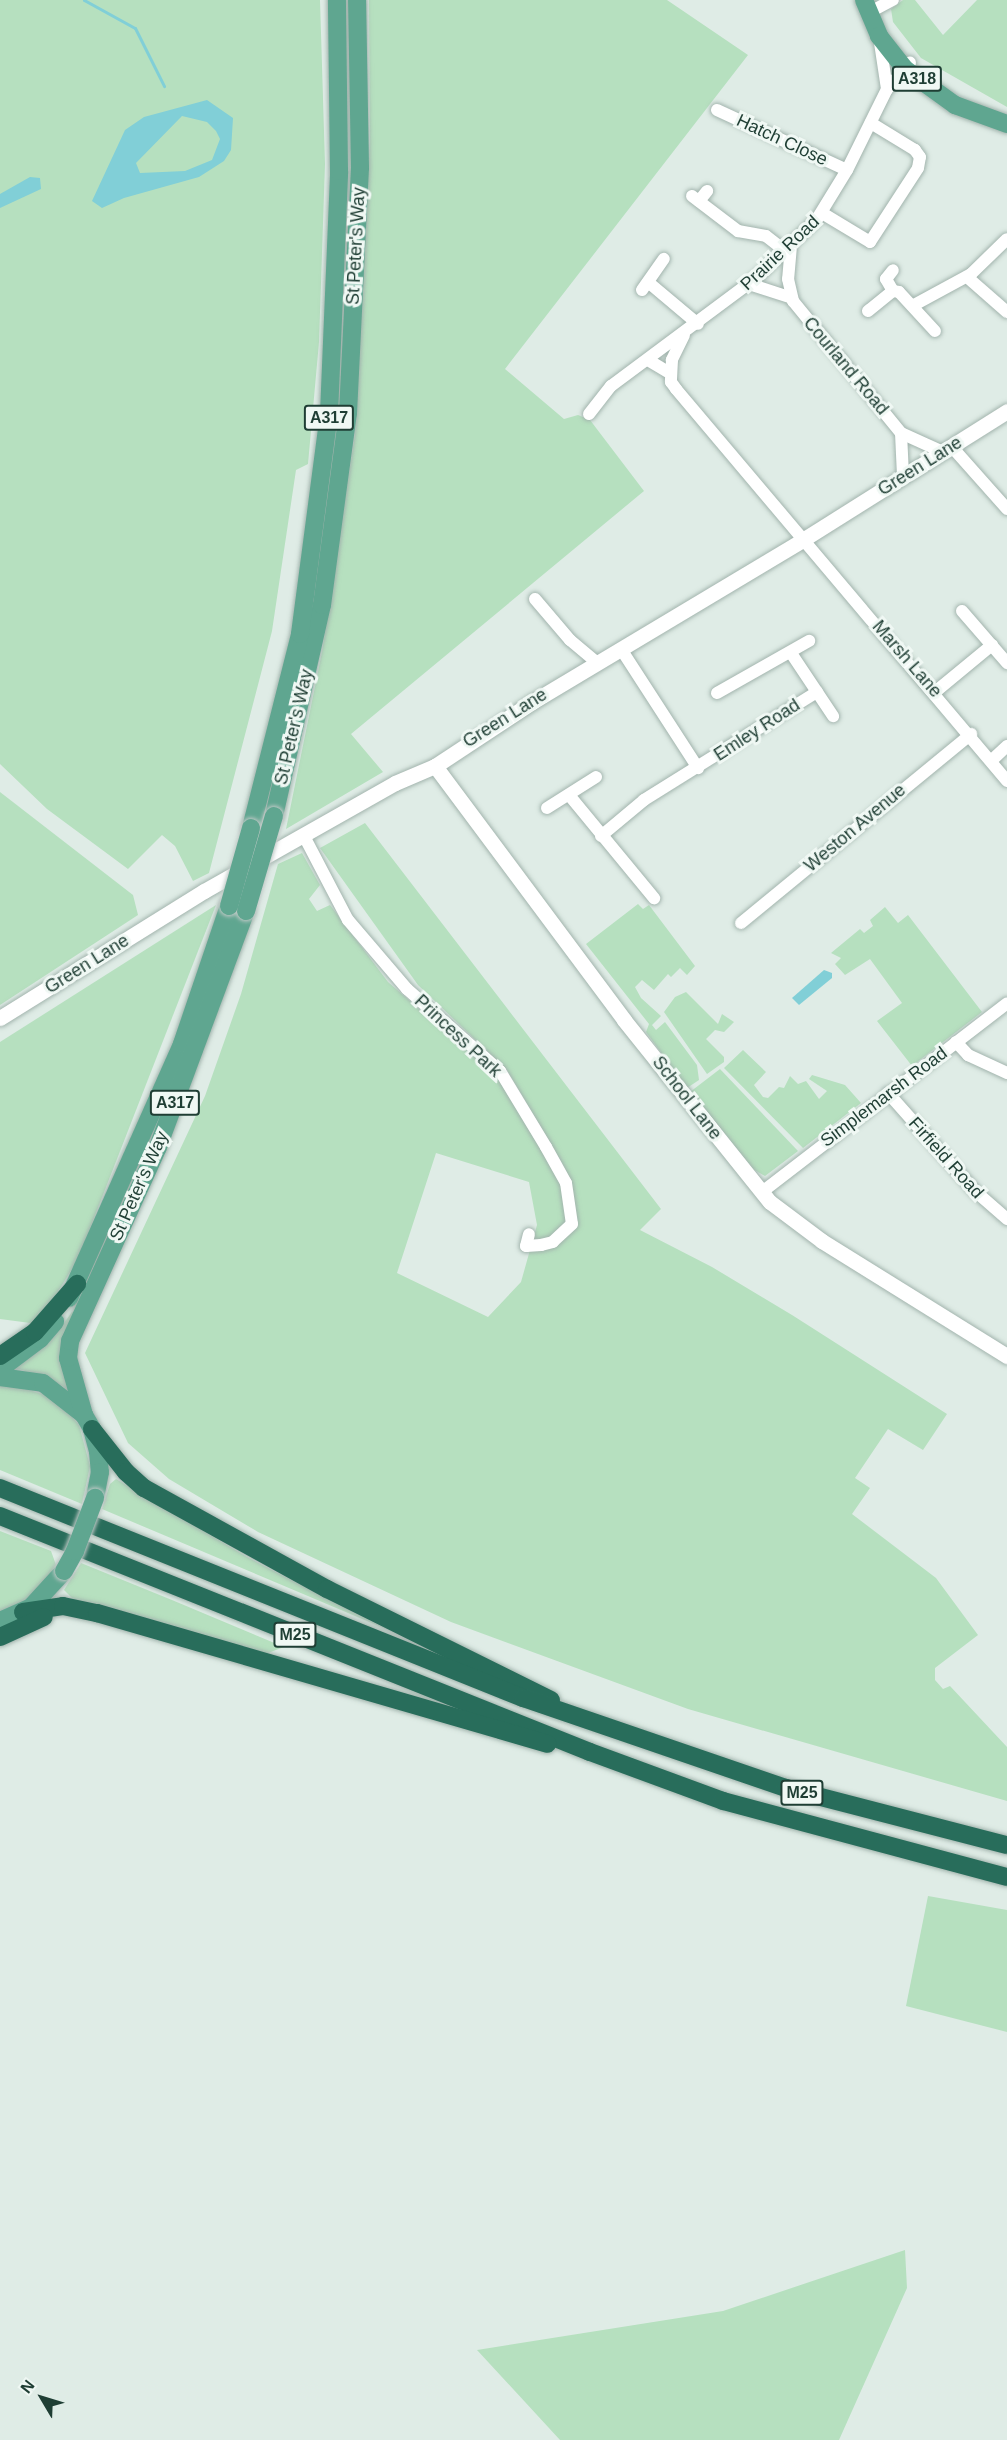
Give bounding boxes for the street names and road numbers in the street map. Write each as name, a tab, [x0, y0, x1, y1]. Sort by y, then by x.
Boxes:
road number: A318	[892, 66, 942, 92]
street label: Hatch Close	[733, 109, 831, 171]
street label: St Peter's Way	[342, 187, 370, 305]
street label: Prairie Road	[736, 211, 824, 295]
street label: Courland Road	[799, 313, 893, 419]
road number: A317	[304, 405, 354, 431]
street label: Green Lane	[874, 432, 966, 500]
street label: Marsh Lane	[868, 616, 946, 702]
street label: St Peter's Way	[270, 667, 318, 787]
street label: Green Lane	[459, 684, 551, 752]
street label: Emley Road	[710, 694, 804, 766]
street label: Weston Avenue	[800, 779, 910, 877]
street label: Green Lane	[41, 930, 133, 998]
street label: Princess Park	[410, 990, 506, 1082]
street label: Simplemarsh Road	[816, 1042, 952, 1152]
street label: School Lane	[648, 1052, 726, 1144]
road number: A317	[150, 1090, 201, 1116]
street label: Firfield Road	[904, 1113, 988, 1203]
street label: St Peter's Way	[105, 1128, 173, 1244]
road number: M25	[272, 1622, 318, 1648]
road number: M25	[780, 1780, 824, 1806]

